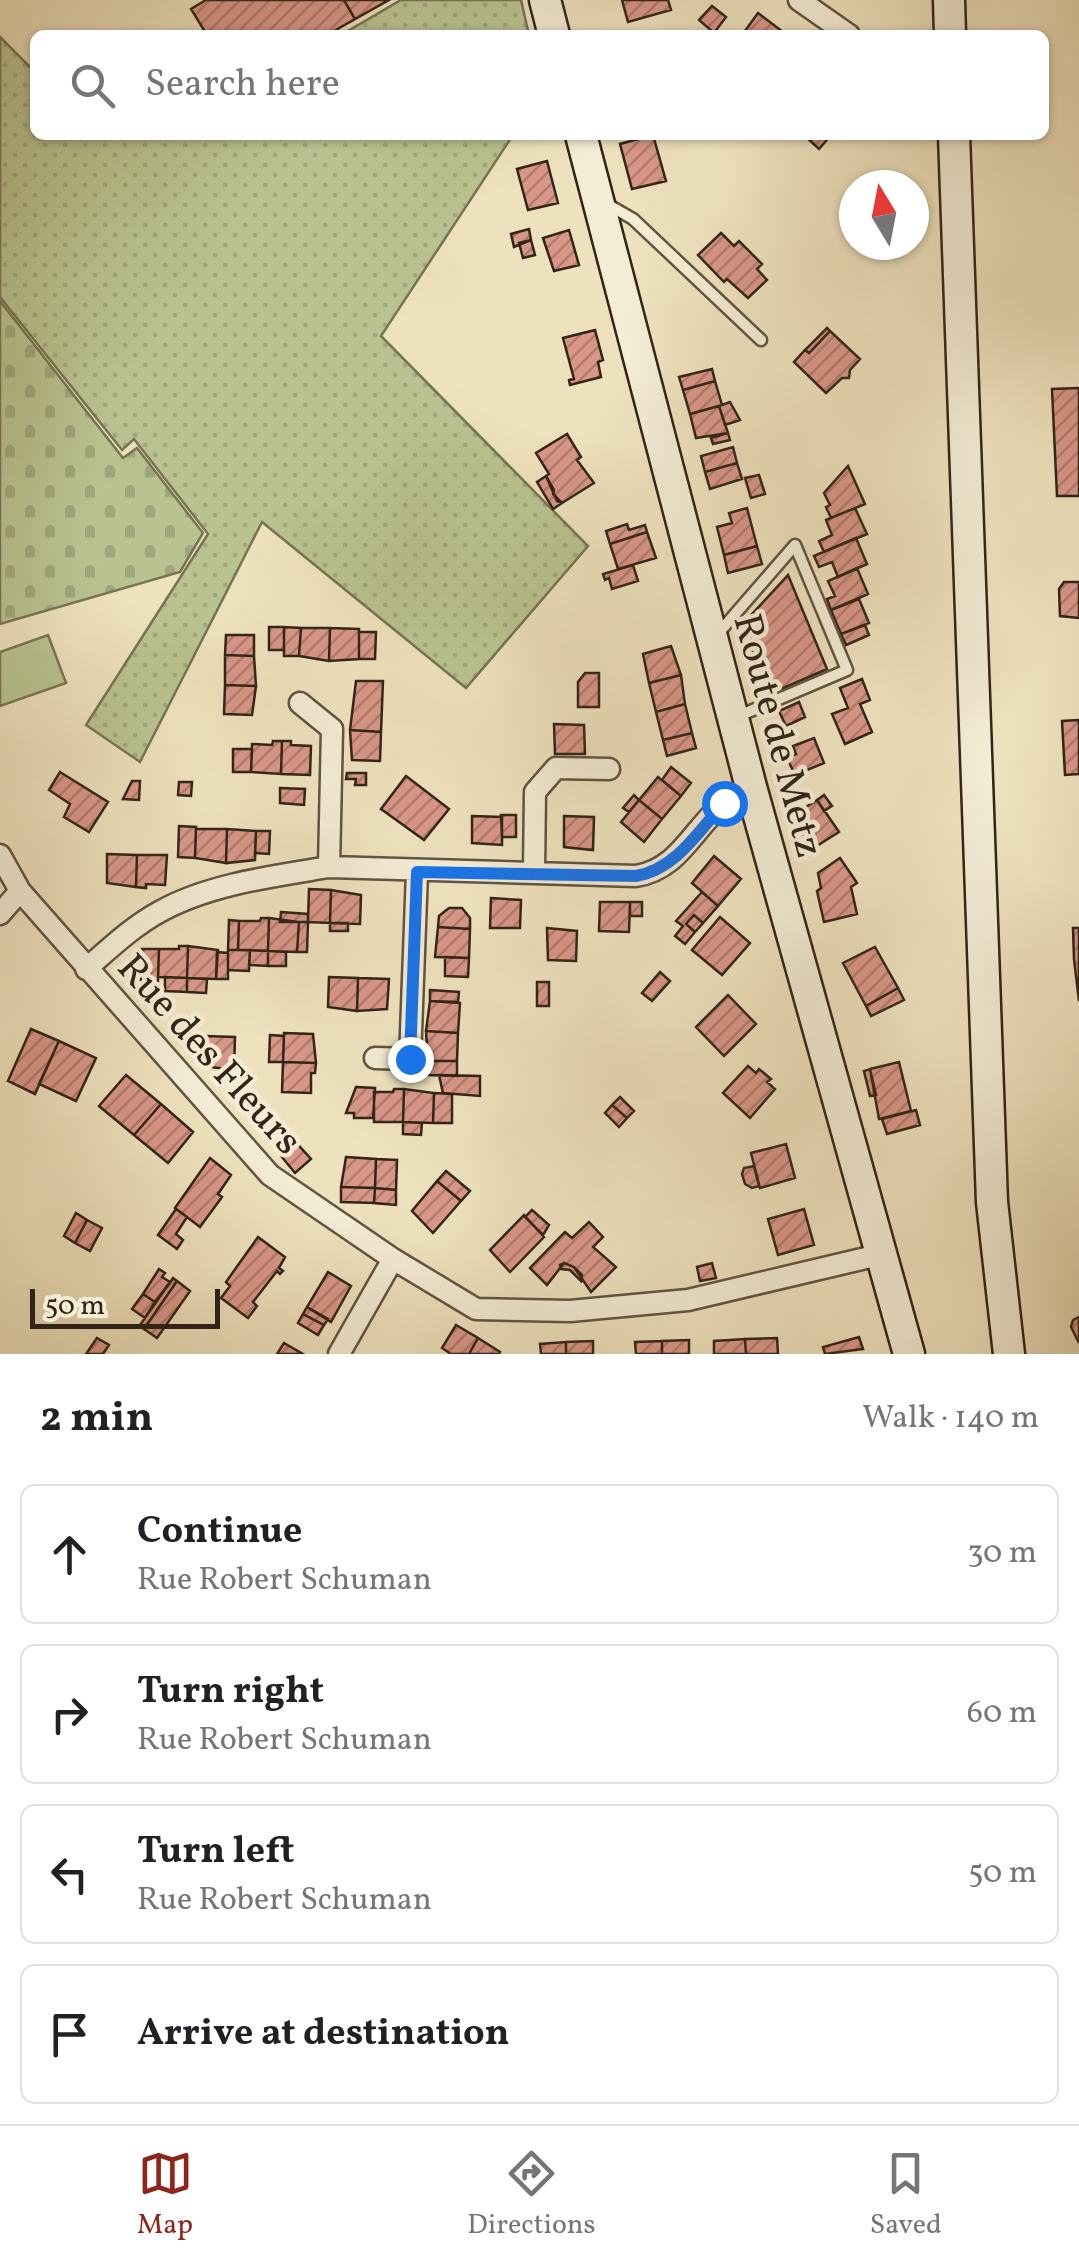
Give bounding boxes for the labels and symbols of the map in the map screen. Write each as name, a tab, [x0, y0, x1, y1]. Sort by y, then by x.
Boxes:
north arrow	[839, 170, 929, 260]
street label: Route de Metz	[717, 608, 836, 864]
route start	[702, 781, 748, 827]
street label: Rue des Fleurs	[102, 943, 314, 1169]
route end	[388, 1037, 434, 1083]
scale bar	[30, 1284, 220, 1328]

